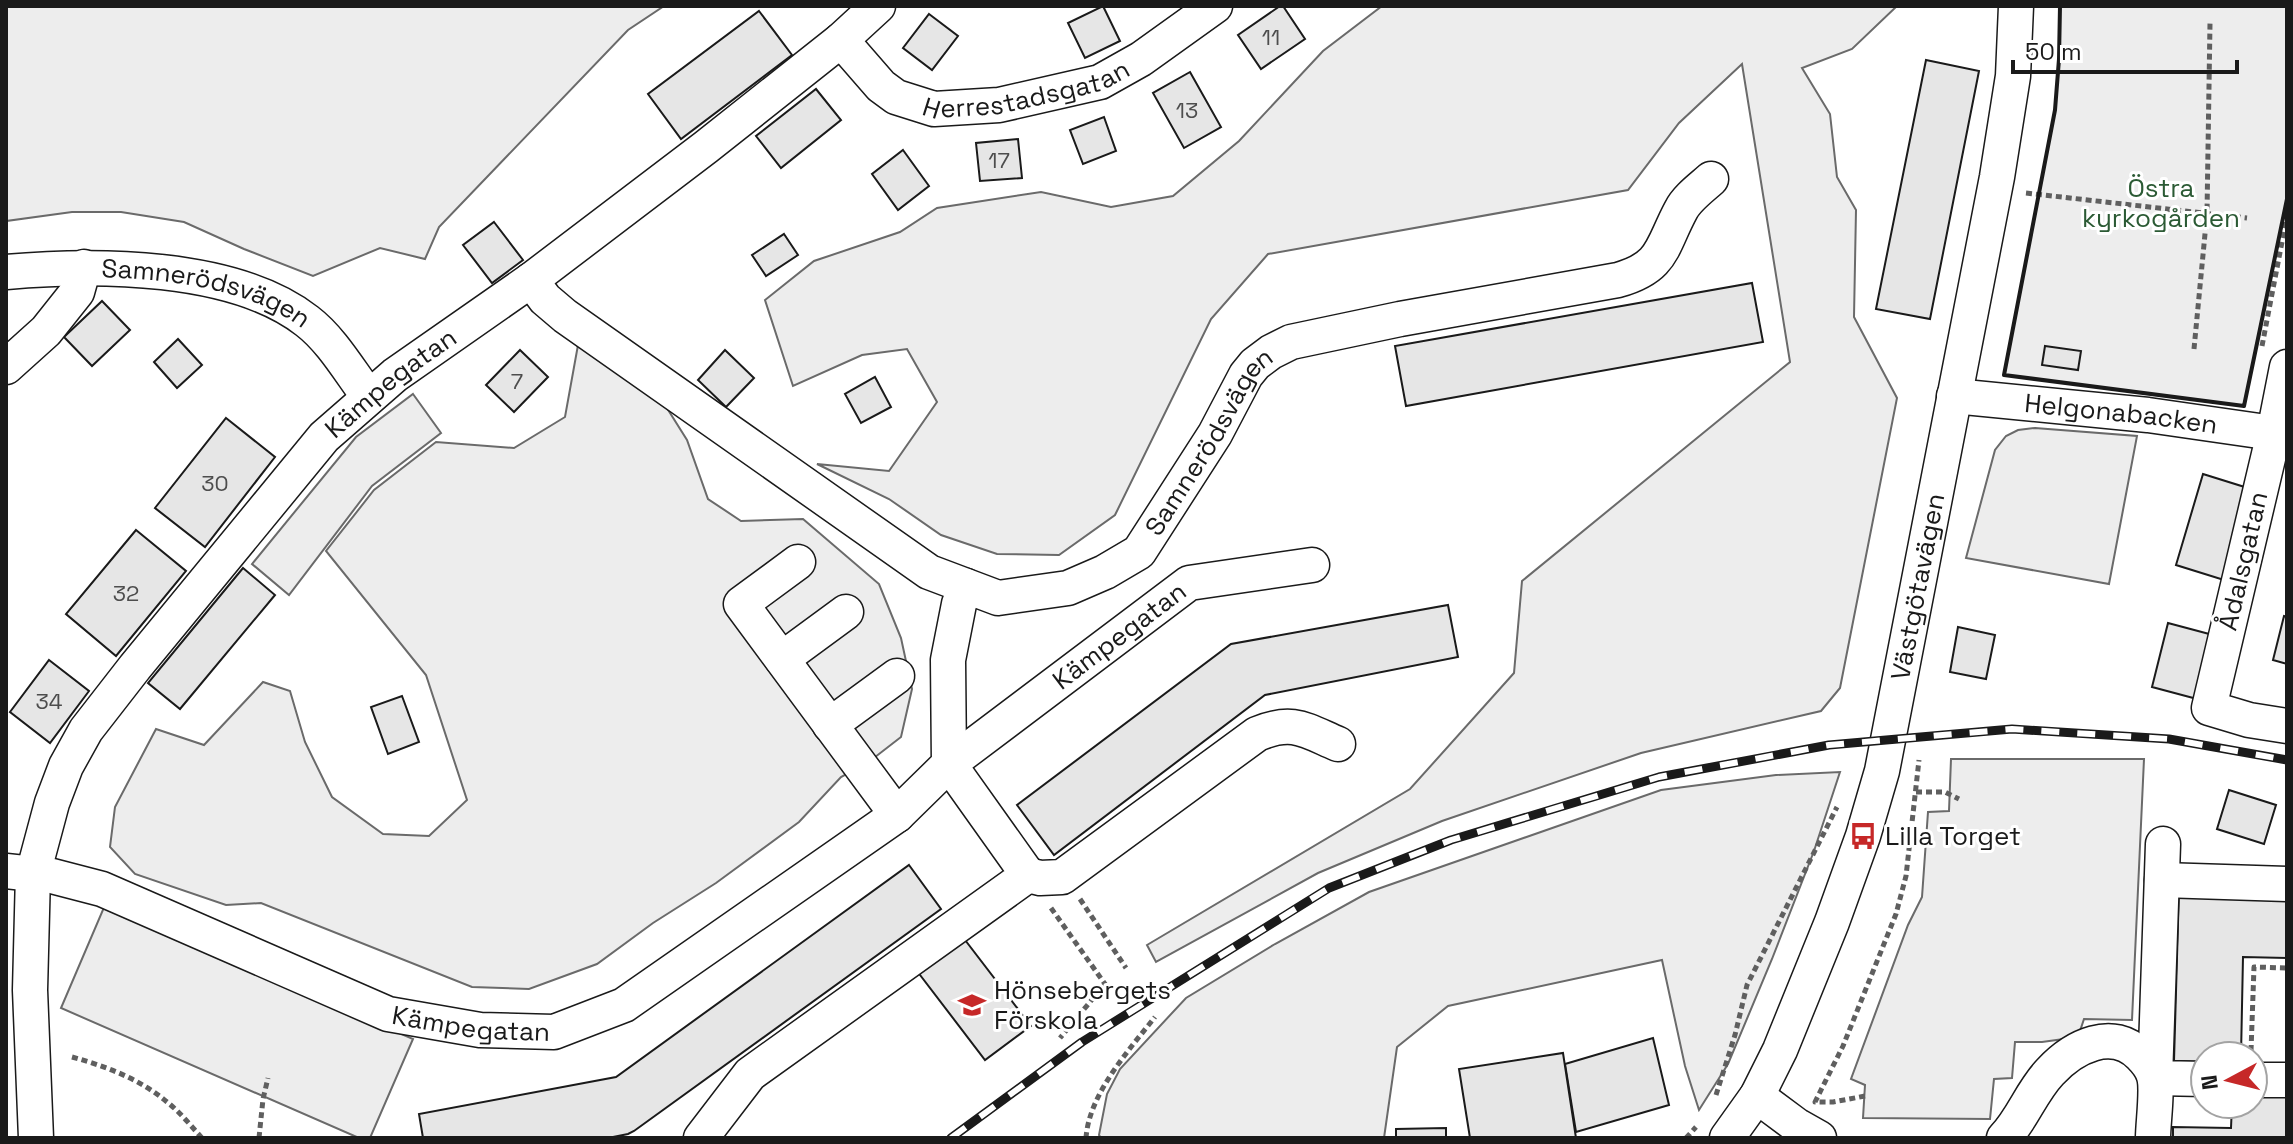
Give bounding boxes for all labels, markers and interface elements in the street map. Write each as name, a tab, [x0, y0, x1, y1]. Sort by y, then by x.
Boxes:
house number: 11	[1262, 23, 1280, 51]
scale bar	[2013, 24, 2237, 74]
text: 50 m	[2025, 36, 2082, 67]
street label: Herrestadsgatan	[918, 52, 1136, 127]
house number: 13	[1176, 96, 1198, 124]
house number: 17	[988, 146, 1010, 174]
park label: Östra kyrkogården	[2082, 171, 2240, 235]
street label: Samnerödsvägen	[101, 251, 318, 335]
street label: Kämpegatan	[318, 320, 463, 445]
street label: Samnerödsvägen	[1137, 340, 1280, 542]
house number: 7	[511, 367, 523, 395]
street label: Helgonabacken	[2023, 386, 2220, 442]
house number: 30	[201, 469, 229, 497]
street label: Ådalsgatan	[2210, 488, 2276, 634]
street label: Västgötavägen	[1883, 490, 1952, 683]
street label: Kämpegatan	[1046, 574, 1193, 697]
house number: 32	[113, 579, 139, 607]
house number: 34	[35, 687, 63, 715]
place label: Lilla Torget	[1885, 819, 2021, 853]
bus stop icon: Lilla Torget	[1848, 821, 1878, 851]
place label: Hönsebergets Förskola	[994, 973, 1171, 1037]
school or university icon: Hönsebergets Förskola	[957, 990, 987, 1020]
street label: Kämpegatan	[389, 998, 550, 1049]
north arrow	[2189, 1040, 2269, 1120]
text: N	[2194, 1073, 2224, 1091]

